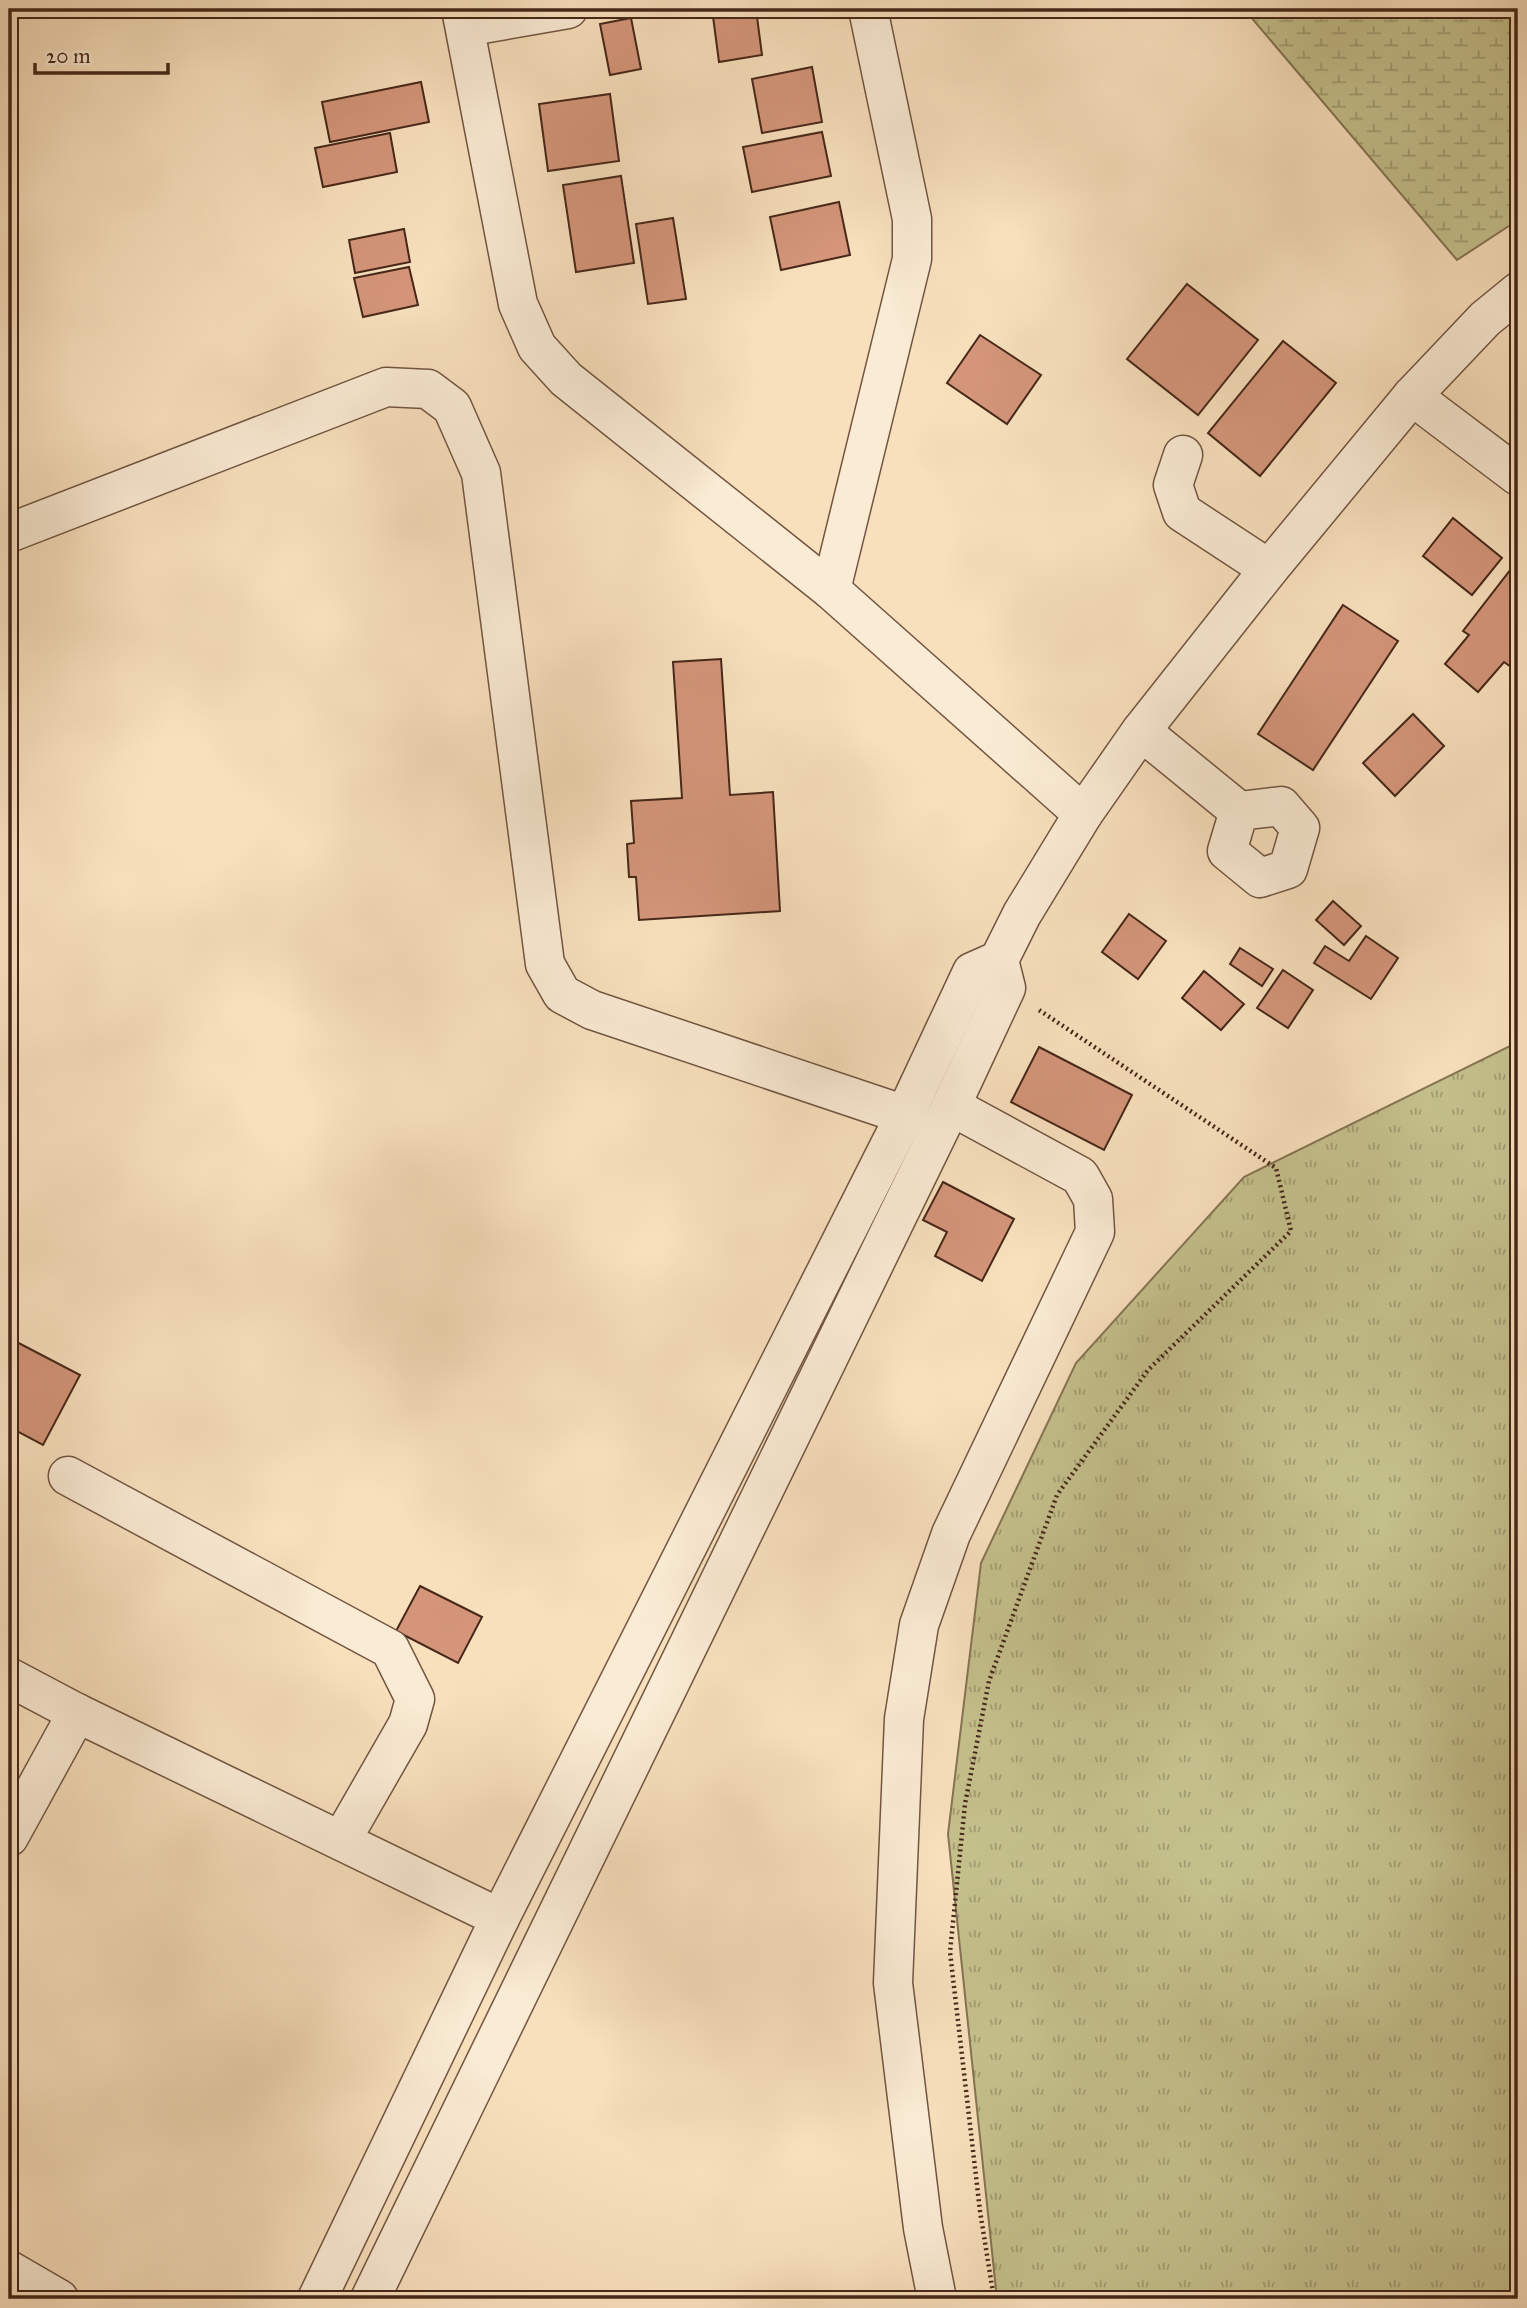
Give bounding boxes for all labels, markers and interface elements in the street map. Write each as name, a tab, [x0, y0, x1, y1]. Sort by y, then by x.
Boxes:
scale bar	[35, 32, 168, 76]
text: 20 m	[46, 43, 91, 69]

